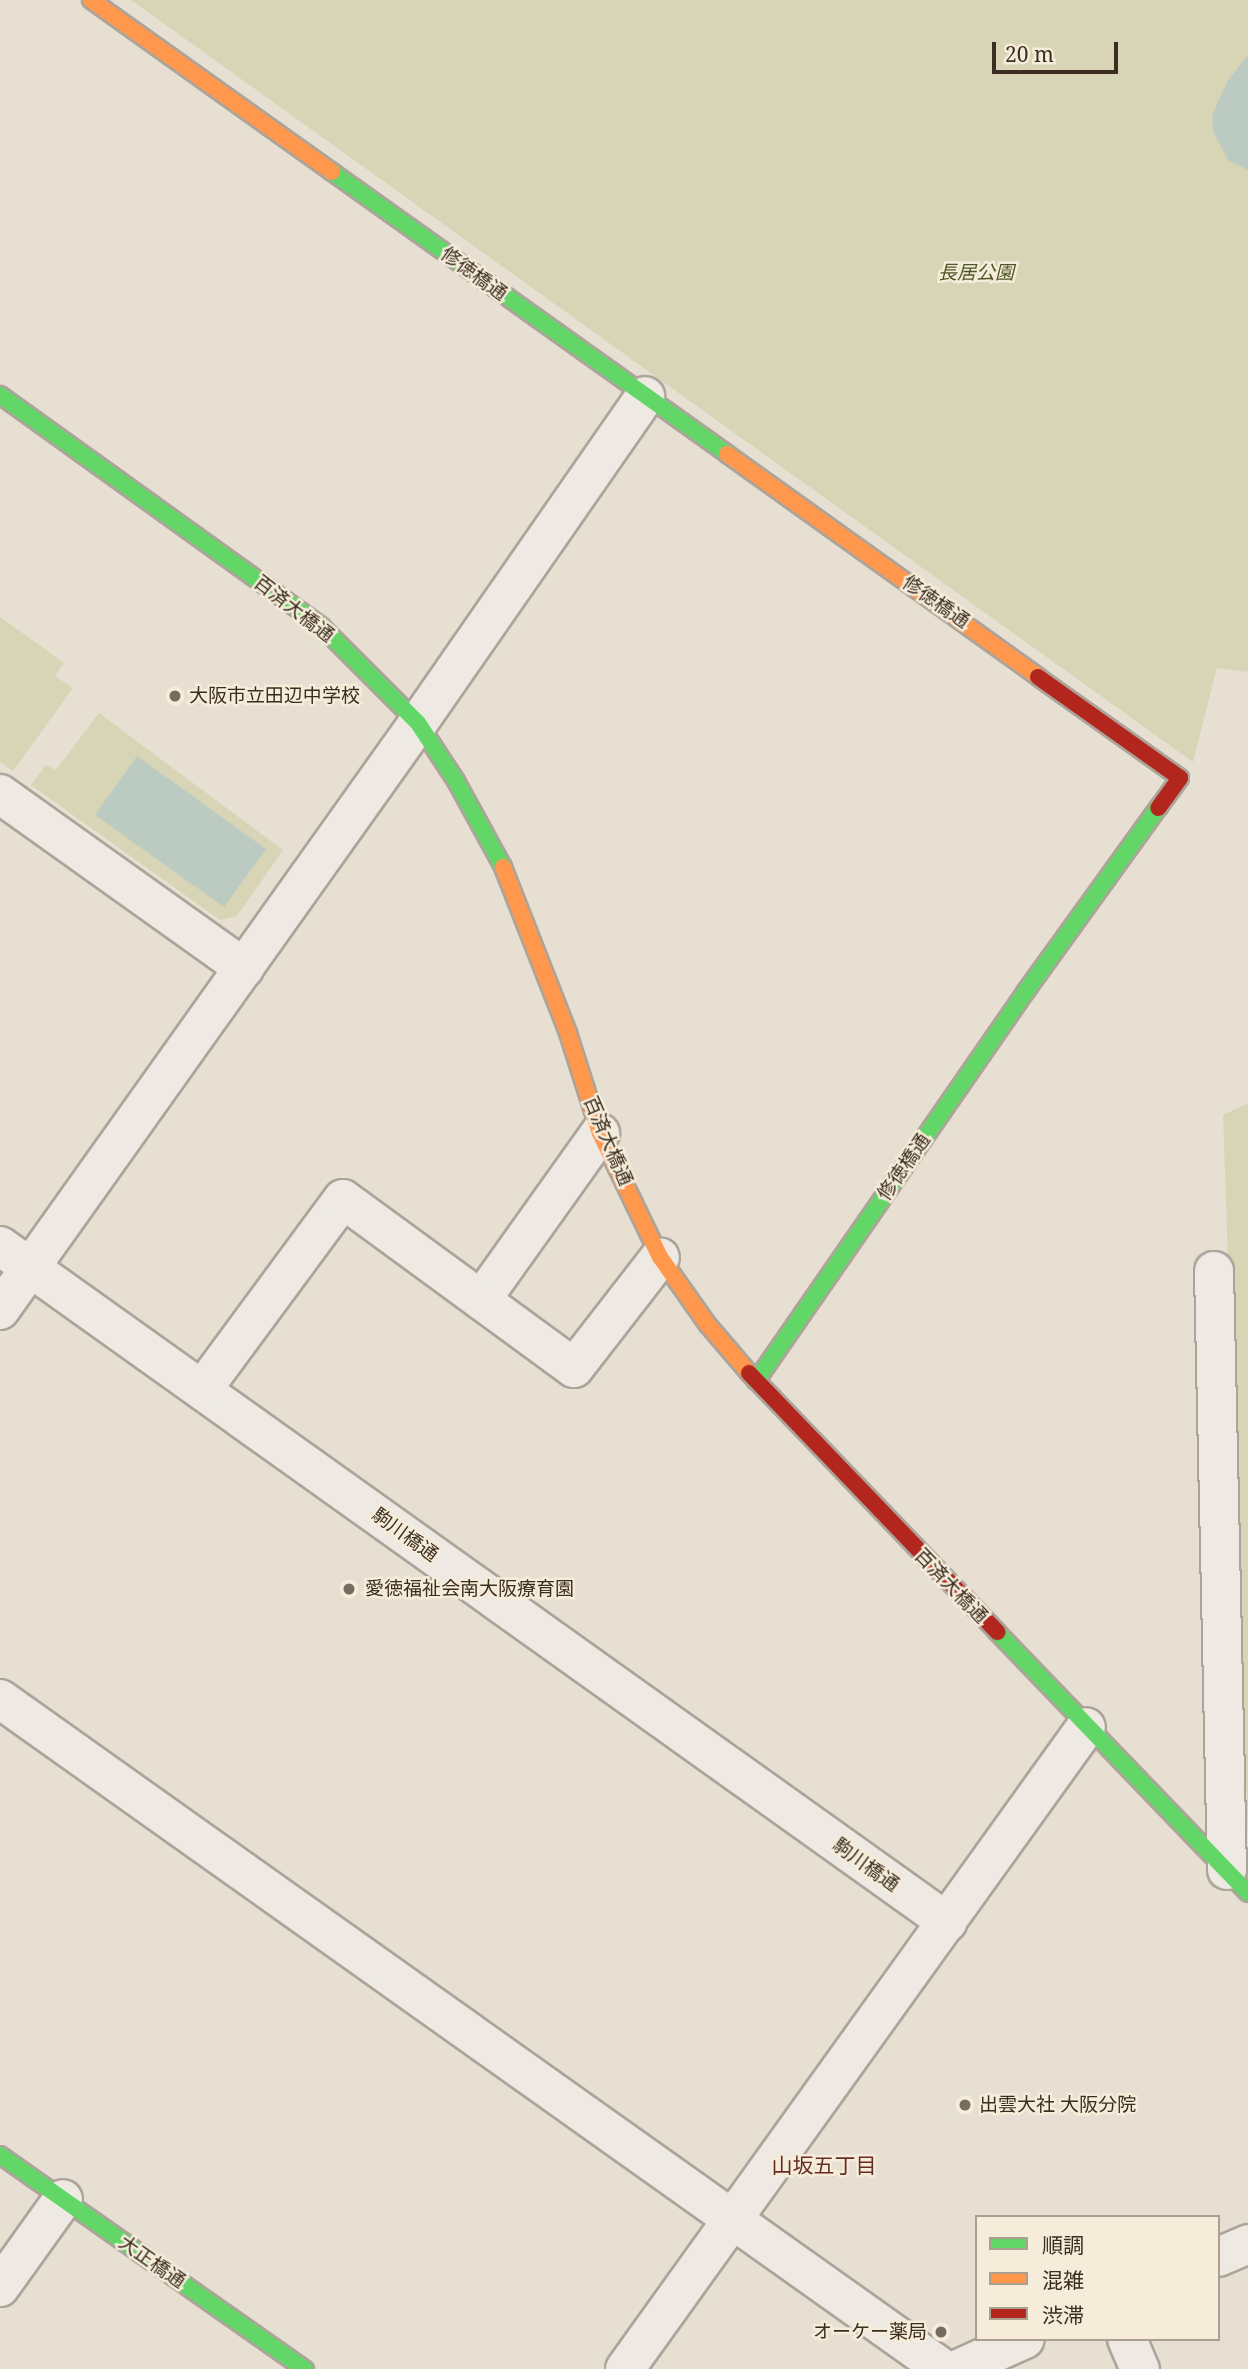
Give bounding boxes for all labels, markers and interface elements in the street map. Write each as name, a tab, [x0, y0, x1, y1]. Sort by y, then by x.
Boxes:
scale bar	[996, 28, 1122, 72]
text: 20 m	[1005, 40, 1054, 68]
street label: 修徳橋通	[437, 242, 511, 306]
park label: 長居公園	[938, 262, 1014, 284]
street label: 百済大橋通	[250, 571, 338, 647]
street label: 修徳橋通	[898, 571, 974, 633]
place label: 大阪市立田辺中学校	[189, 685, 360, 707]
marker: 大阪市立田辺中学校	[167, 688, 183, 704]
street label: 百済大橋通	[579, 1093, 637, 1189]
street label: 修徳橋通	[873, 1129, 935, 1205]
street label: 駒川橋通	[368, 1503, 442, 1567]
street label: 百済大橋通	[910, 1544, 992, 1628]
place label: 愛徳福祉会南大阪療育園	[365, 1578, 574, 1600]
marker: 愛徳福祉会南大阪療育園	[339, 1579, 359, 1599]
street label: 駒川橋通	[829, 1833, 903, 1897]
place label: 出雲大社 大阪分院	[979, 2094, 1136, 2116]
marker: 出雲大社 大阪分院	[957, 2097, 973, 2113]
district label: 山坂五丁目	[772, 2152, 876, 2178]
legend	[975, 2215, 1220, 2341]
street label: 大正橋通	[114, 2231, 190, 2293]
text: 順調	[1042, 2231, 1084, 2259]
text: 混雑	[1042, 2266, 1084, 2294]
text: 渋滞	[1042, 2301, 1084, 2329]
place label: オーケー薬局	[813, 2321, 927, 2343]
marker: オーケー薬局	[933, 2324, 949, 2340]

